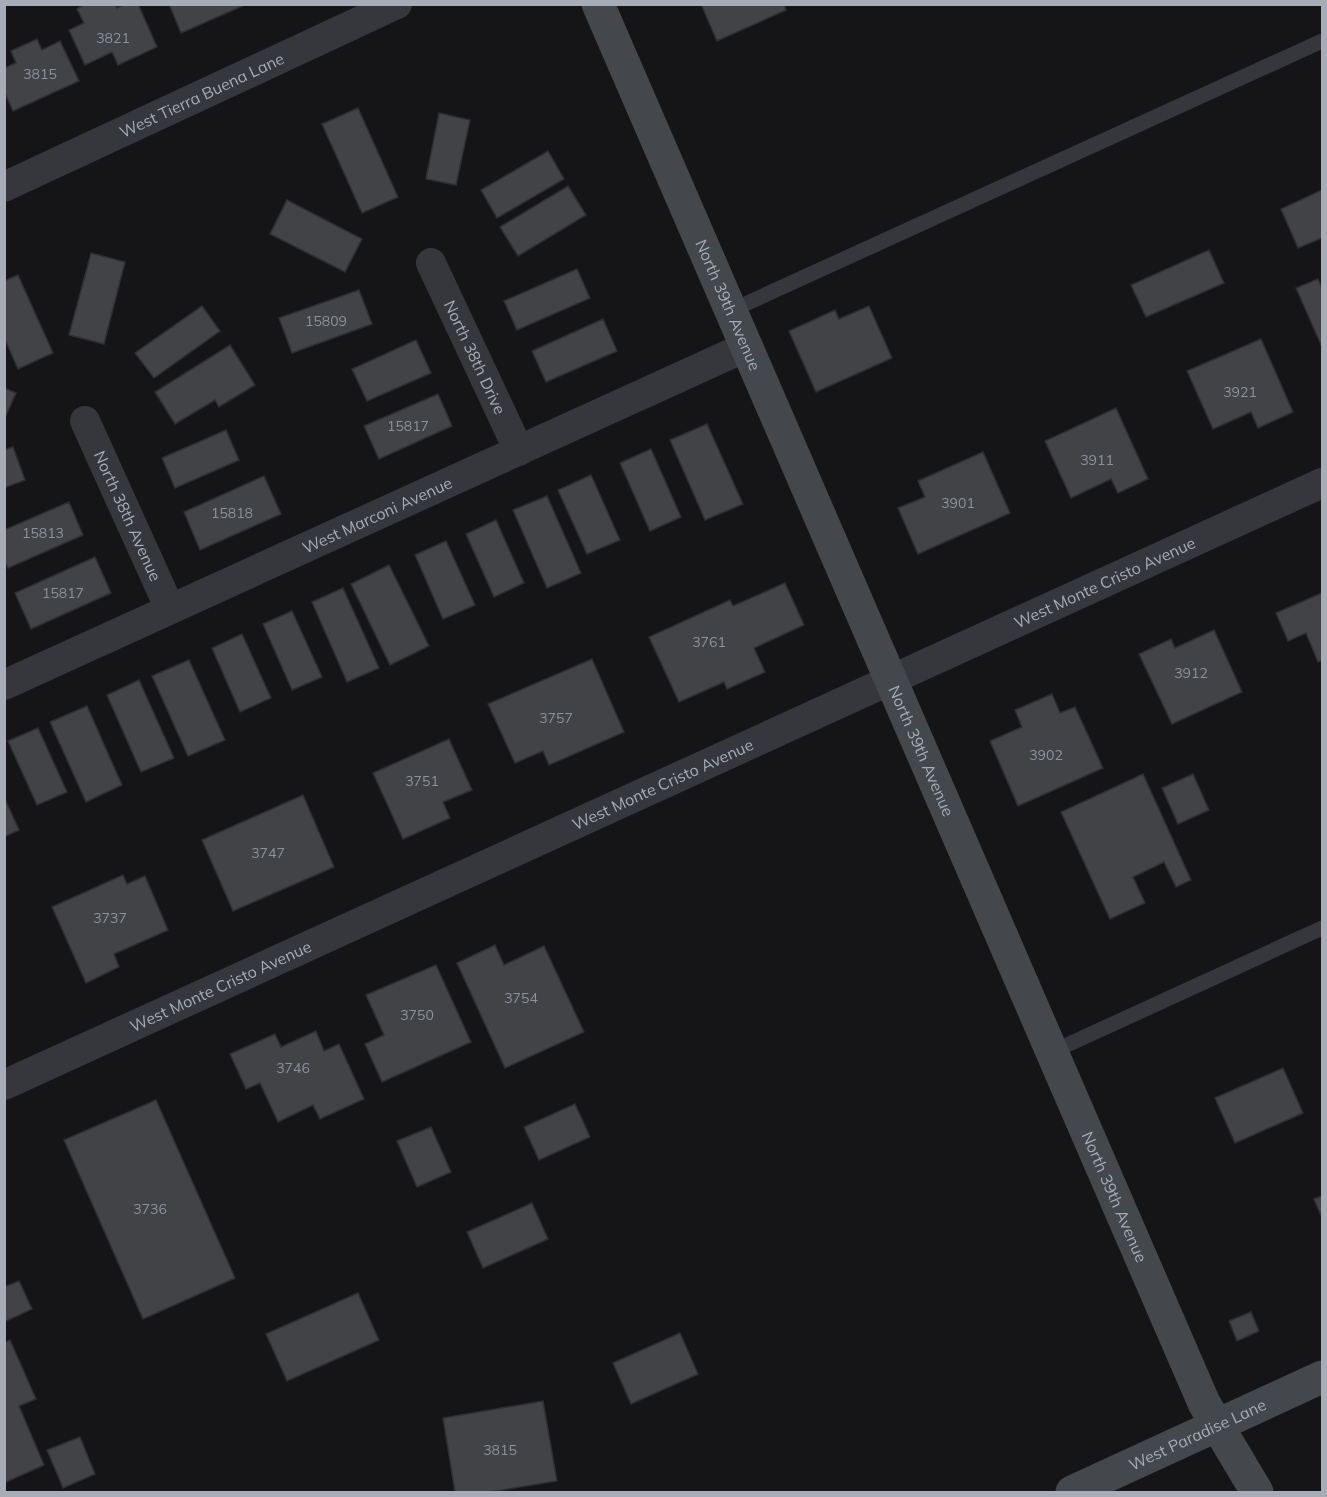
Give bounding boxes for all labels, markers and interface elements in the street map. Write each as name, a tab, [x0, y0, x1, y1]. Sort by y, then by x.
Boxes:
house number: 3821	[96, 29, 130, 47]
street label: West Tierra Buena Lane	[116, 48, 287, 142]
house number: 3815	[23, 65, 57, 83]
street label: North 39th Avenue	[691, 236, 766, 374]
street label: North 38th Drive	[440, 297, 510, 417]
house number: 15809	[305, 312, 347, 330]
house number: 3921	[1223, 383, 1257, 401]
house number: 15817	[387, 417, 429, 435]
street label: North 38th Avenue	[90, 448, 166, 584]
house number: 3911	[1080, 451, 1114, 469]
street label: West Marconi Avenue	[299, 472, 455, 558]
house number: 3901	[941, 494, 975, 512]
house number: 15818	[211, 504, 253, 522]
house number: 15813	[22, 524, 64, 542]
street label: West Monte Cristo Avenue	[1011, 532, 1198, 632]
house number: 15817	[42, 584, 84, 602]
house number: 3761	[692, 633, 726, 651]
house number: 3912	[1174, 664, 1208, 682]
street label: North 39th Avenue	[884, 682, 959, 819]
house number: 3757	[539, 709, 573, 727]
street label: West Monte Cristo Avenue	[569, 734, 756, 834]
house number: 3902	[1029, 746, 1063, 764]
house number: 3751	[405, 772, 439, 790]
house number: 3747	[251, 844, 285, 862]
house number: 3737	[93, 909, 127, 927]
street label: West Monte Cristo Avenue	[127, 936, 314, 1036]
house number: 3754	[504, 989, 538, 1007]
house number: 3750	[400, 1006, 434, 1024]
house number: 3746	[276, 1059, 310, 1077]
street label: North 39th Avenue	[1078, 1128, 1152, 1265]
house number: 3736	[133, 1200, 167, 1218]
street label: West Paradise Lane	[1126, 1394, 1269, 1475]
house number: 3815	[483, 1441, 517, 1459]

